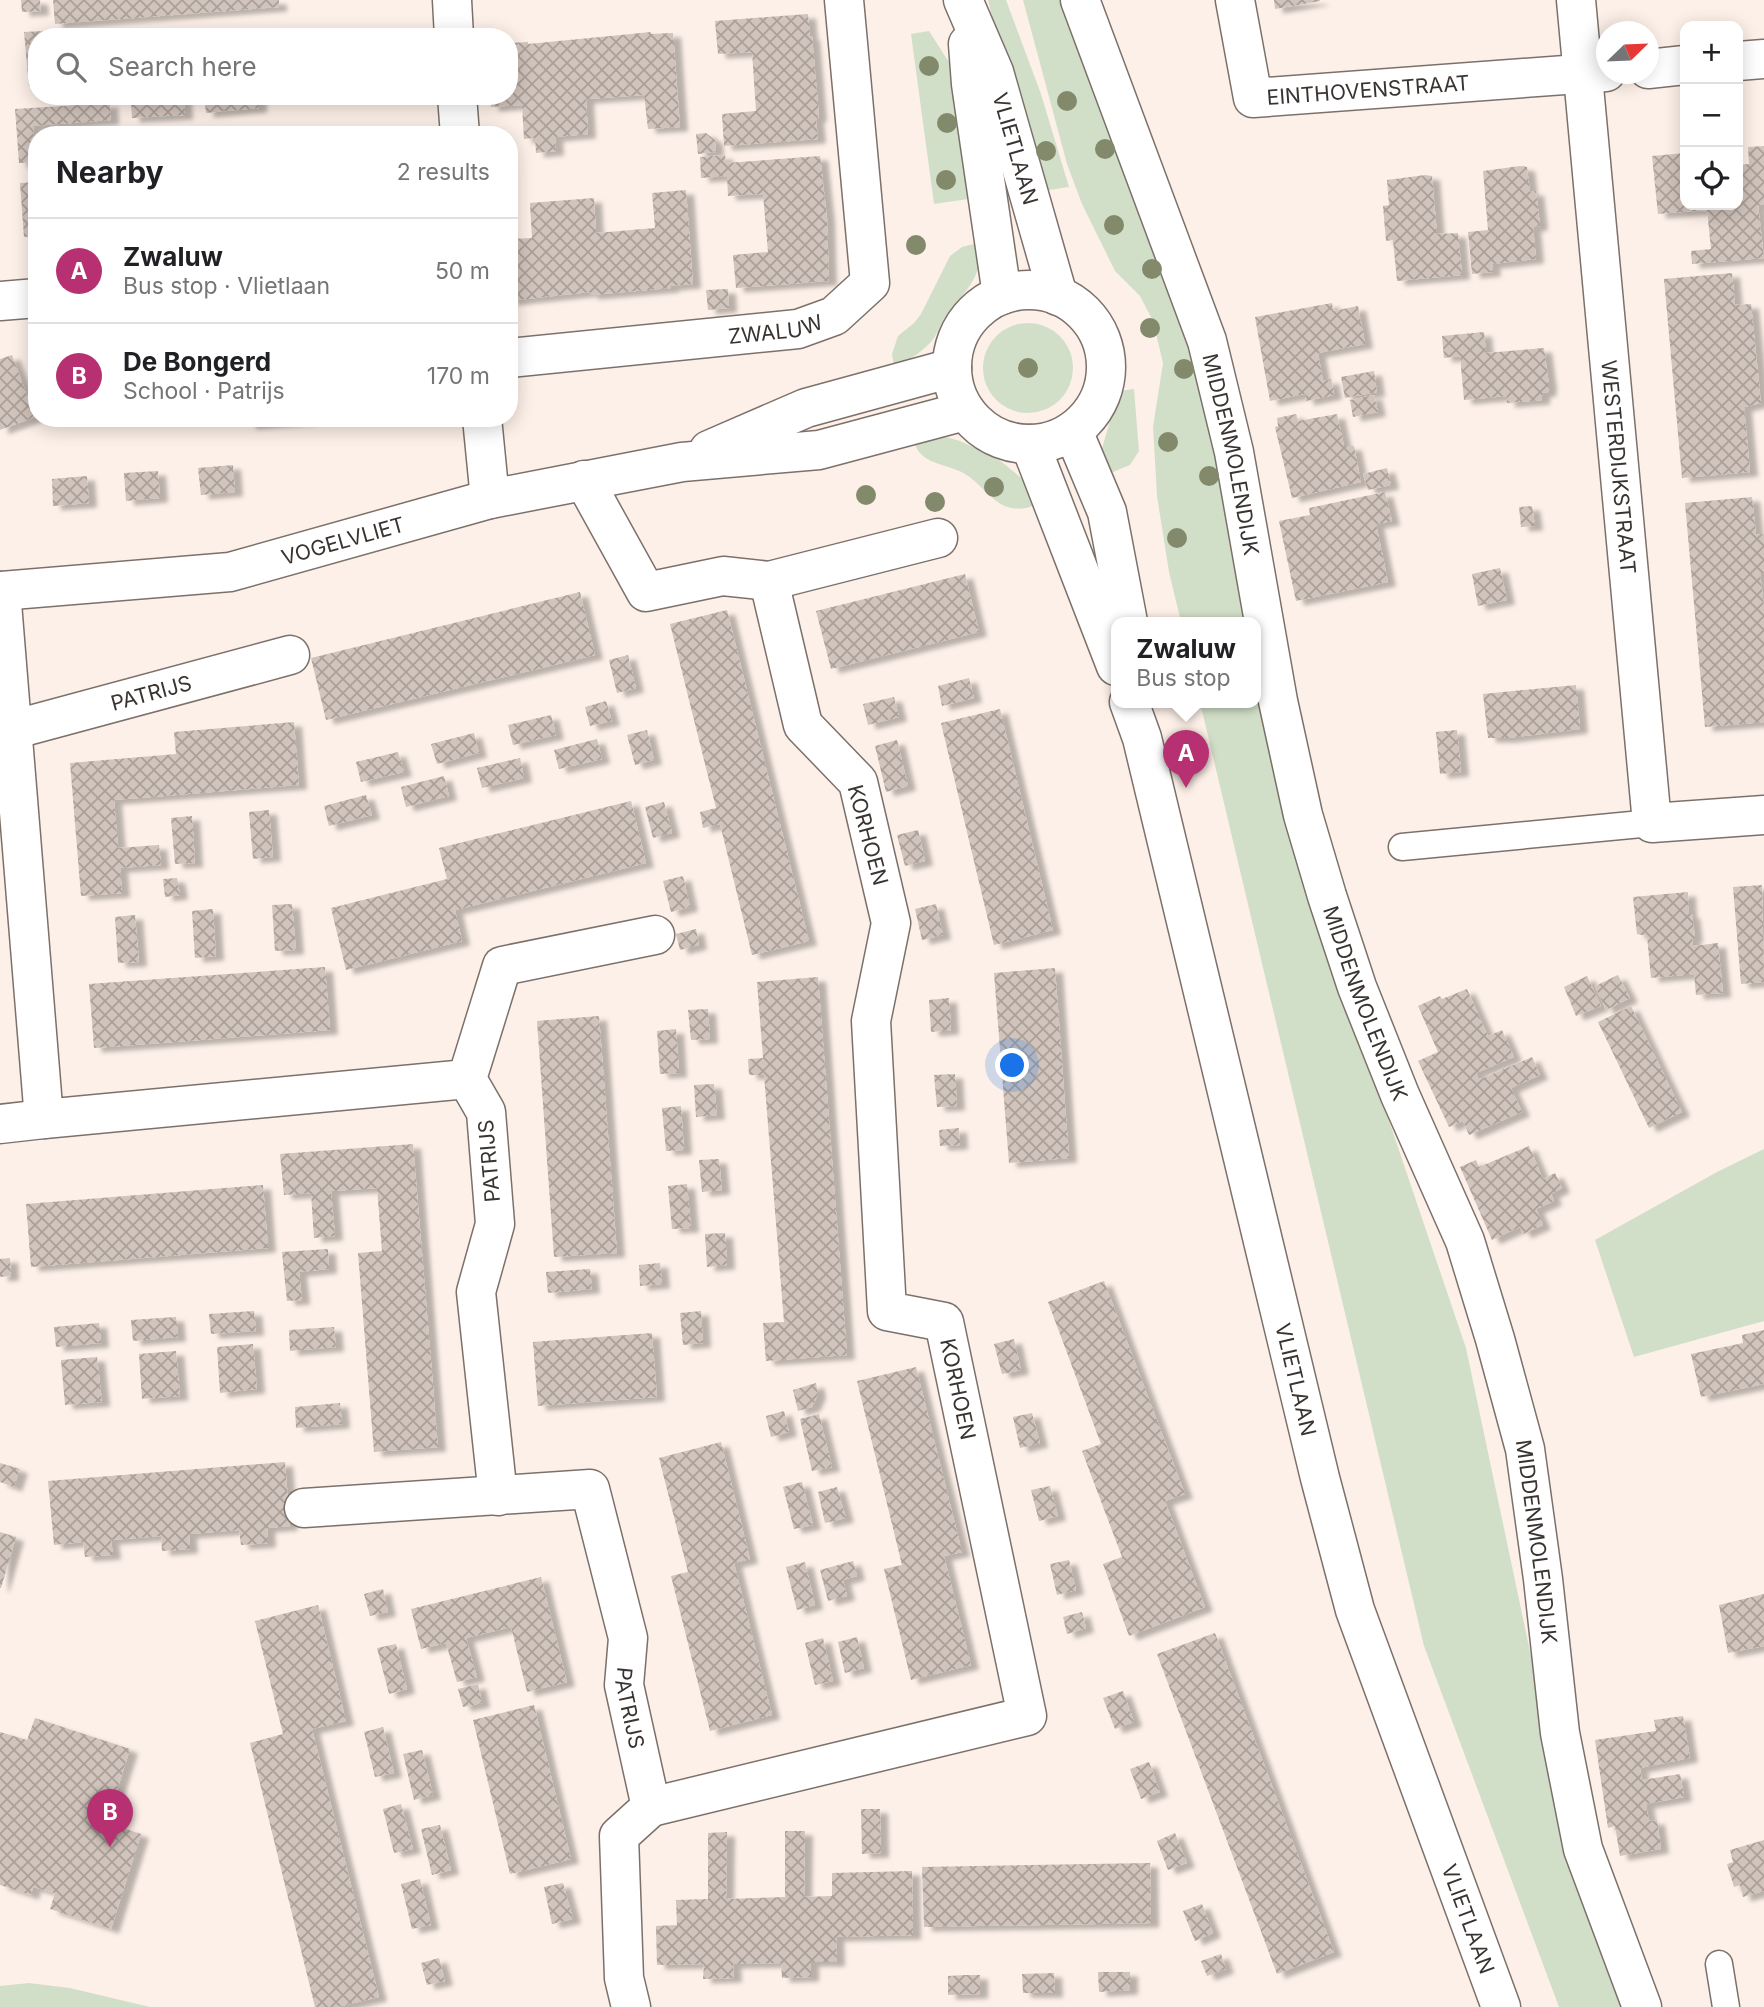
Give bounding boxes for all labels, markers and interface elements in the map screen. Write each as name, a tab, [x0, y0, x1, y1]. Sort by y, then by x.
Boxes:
north arrow	[1596, 21, 1659, 84]
map controls	[1680, 21, 1743, 210]
button: +	[1680, 21, 1743, 84]
search box	[28, 28, 518, 105]
icon: search	[52, 48, 90, 86]
text: Search here	[108, 51, 257, 82]
street label: EINTHOVENSTRAAT	[1266, 70, 1470, 109]
button: −	[1680, 84, 1743, 147]
street label: VLIETLAAN	[988, 90, 1044, 207]
button: locate	[1680, 147, 1743, 210]
text: Nearby	[56, 154, 164, 190]
text: 2 results	[397, 158, 490, 186]
text: Zwaluw	[123, 241, 223, 272]
text: A	[70, 257, 88, 285]
text: 50 m	[435, 257, 490, 285]
text: Bus stop · Vlietlaan	[123, 272, 330, 300]
street label: ZWALUW	[727, 309, 826, 348]
text: De Bongerd	[123, 346, 271, 377]
street label: MIDDENMOLENDIJK	[1198, 351, 1265, 557]
street label: WESTERDIJKSTRAAT	[1597, 359, 1641, 575]
text: B	[71, 362, 87, 390]
text: 170 m	[427, 362, 490, 390]
text: School · Patrijs	[123, 377, 285, 405]
street label: VOGELVLIET	[278, 511, 407, 569]
popup	[1111, 617, 1261, 708]
text: Zwaluw	[1136, 633, 1236, 664]
text: Bus stop	[1136, 664, 1231, 692]
street label: PATRIJS	[108, 670, 194, 715]
pin: A	[1163, 730, 1209, 788]
street label: KORHOEN	[843, 782, 893, 888]
street label: MIDDENMOLENDIJK	[1319, 903, 1413, 1104]
your location	[995, 1048, 1029, 1082]
street label: PATRIJS	[473, 1119, 505, 1203]
street label: VLIETLAAN	[1271, 1321, 1322, 1438]
street label: KORHOEN	[935, 1336, 981, 1442]
street label: MIDDENMOLENDIJK	[1511, 1438, 1563, 1645]
street label: PATRIJS	[610, 1666, 650, 1751]
pin: B	[87, 1789, 133, 1847]
street label: VLIETLAAN	[1437, 1860, 1500, 1977]

